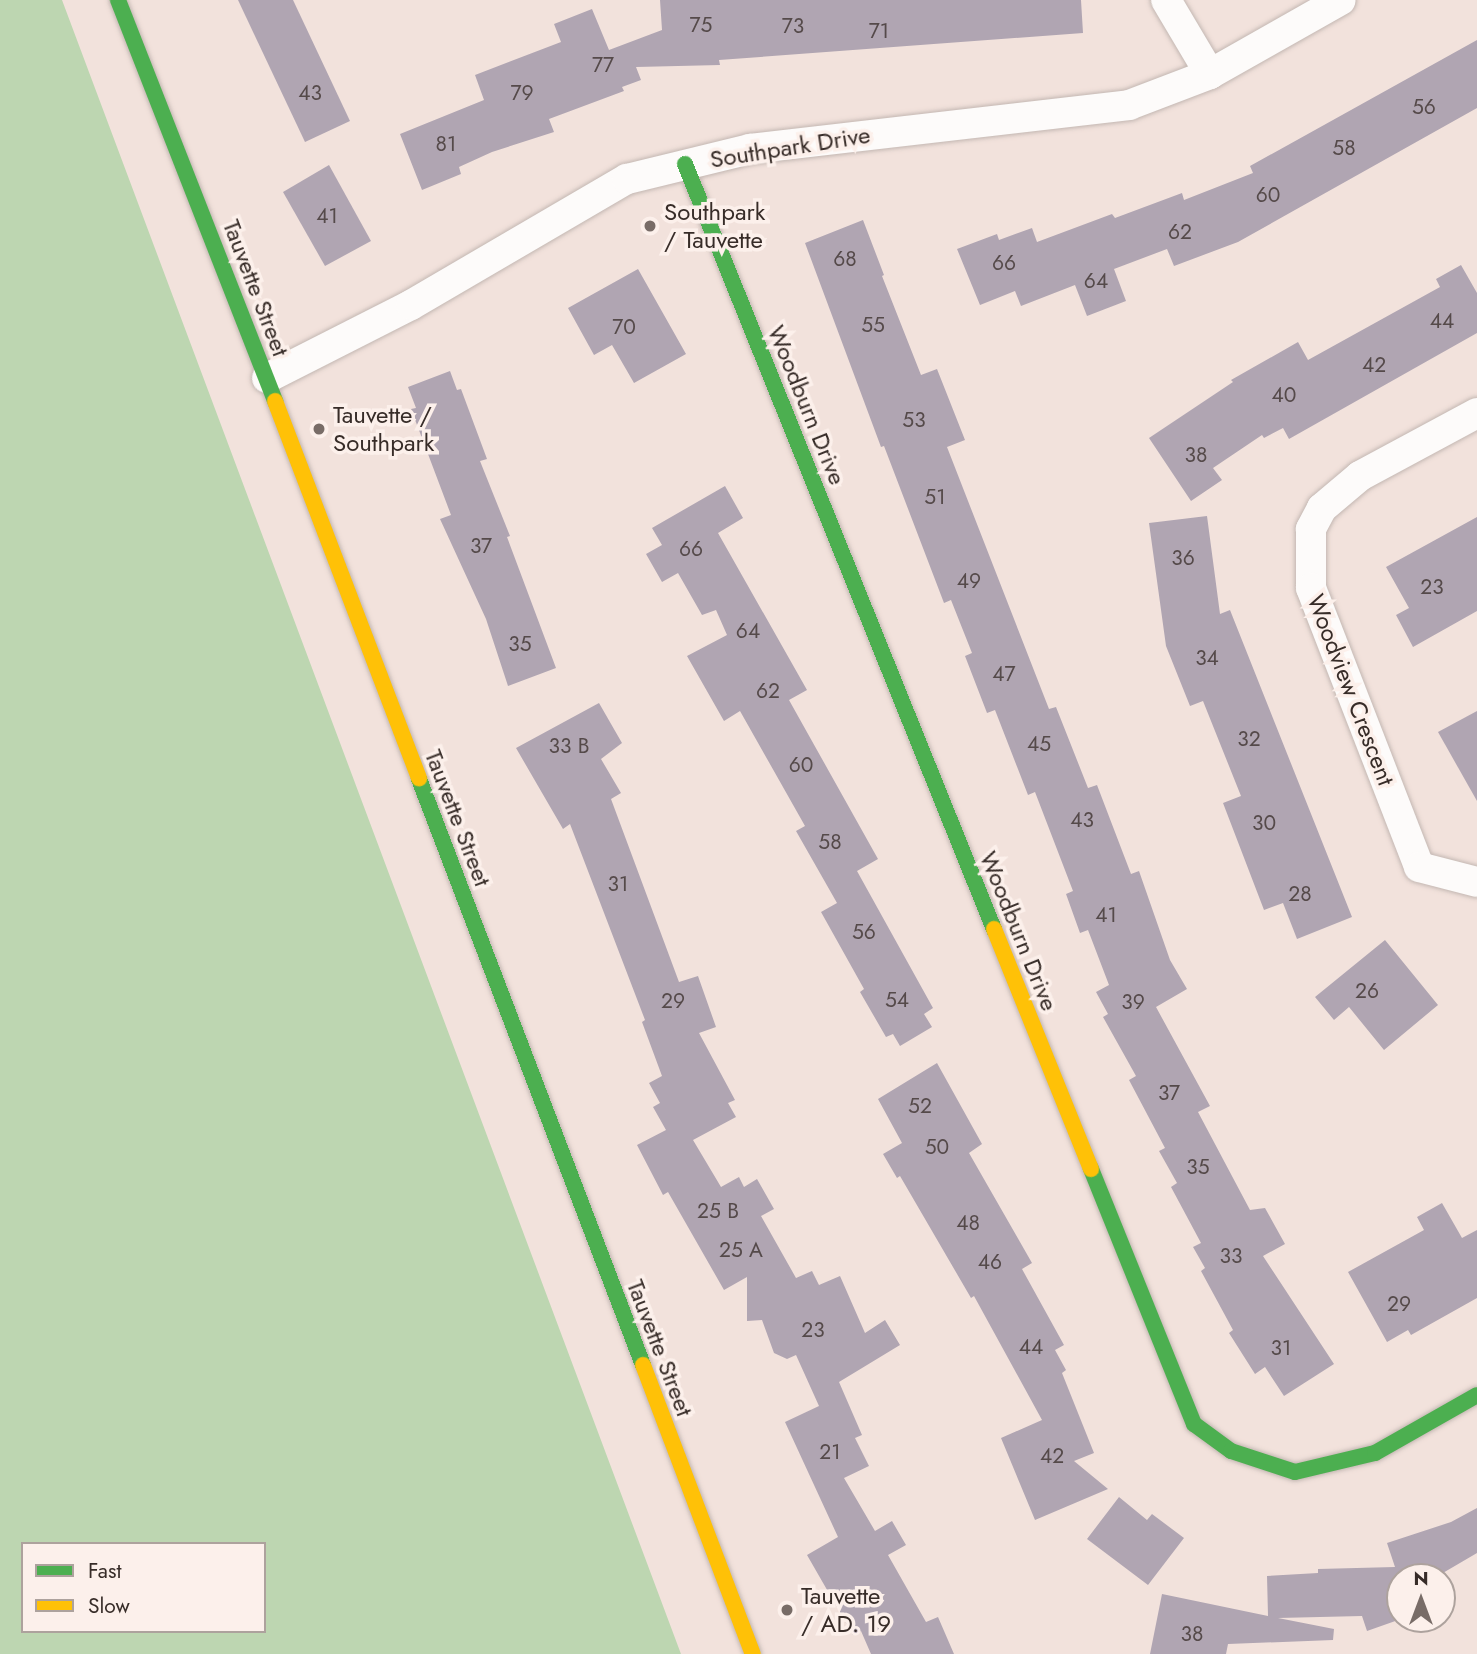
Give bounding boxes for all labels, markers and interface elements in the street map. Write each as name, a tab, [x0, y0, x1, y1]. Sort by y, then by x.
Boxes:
house number: 75	[690, 12, 712, 38]
house number: 73	[782, 13, 804, 39]
house number: 71	[869, 18, 889, 44]
house number: 77	[592, 52, 614, 78]
house number: 43	[298, 80, 322, 106]
house number: 79	[510, 80, 534, 106]
house number: 56	[1412, 94, 1436, 120]
street label: Southpark Drive	[708, 120, 872, 174]
house number: 81	[436, 131, 456, 157]
house number: 58	[1332, 135, 1356, 161]
house number: 60	[1256, 182, 1280, 208]
place label: Southpark / Tauvette	[664, 198, 765, 254]
house number: 41	[316, 203, 338, 229]
street label: Tauvette Street	[217, 216, 295, 360]
marker: Southpark / Tauvette	[642, 218, 658, 234]
house number: 62	[1168, 219, 1192, 245]
house number: 68	[833, 246, 857, 272]
house number: 66	[992, 250, 1016, 276]
house number: 64	[1084, 268, 1108, 294]
house number: 44	[1430, 308, 1454, 334]
house number: 55	[861, 312, 885, 338]
house number: 70	[612, 314, 636, 340]
street label: Woodburn Drive	[762, 321, 852, 489]
house number: 42	[1362, 352, 1386, 378]
house number: 40	[1272, 382, 1296, 408]
place label: Tauvette / Southpark	[333, 401, 434, 457]
house number: 53	[902, 407, 926, 433]
marker: Tauvette / Southpark	[311, 421, 327, 437]
house number: 38	[1185, 442, 1207, 468]
house number: 51	[924, 484, 946, 510]
house number: 37	[470, 533, 492, 559]
house number: 66	[679, 536, 703, 562]
house number: 36	[1171, 545, 1195, 571]
house number: 49	[957, 568, 981, 594]
house number: 23	[1420, 574, 1444, 600]
street label: Woodview Crescent	[1301, 590, 1401, 790]
house number: 64	[736, 618, 760, 644]
house number: 35	[508, 631, 532, 657]
house number: 34	[1195, 645, 1219, 671]
house number: 47	[992, 661, 1016, 687]
house number: 62	[756, 678, 780, 704]
house number: 32	[1237, 726, 1261, 752]
house number: 45	[1027, 731, 1051, 757]
house number: 33 B	[549, 733, 589, 759]
street label: Tauvette Street	[419, 746, 497, 890]
house number: 60	[789, 752, 813, 778]
house number: 43	[1070, 807, 1094, 833]
house number: 30	[1252, 810, 1276, 836]
house number: 58	[818, 829, 842, 855]
street label: Woodburn Drive	[974, 847, 1064, 1015]
house number: 31	[608, 871, 628, 897]
house number: 28	[1288, 881, 1312, 907]
house number: 41	[1095, 902, 1117, 928]
house number: 56	[852, 919, 876, 945]
house number: 26	[1355, 978, 1379, 1004]
house number: 54	[885, 987, 909, 1013]
house number: 29	[661, 988, 685, 1014]
house number: 39	[1121, 989, 1145, 1015]
house number: 37	[1158, 1080, 1180, 1106]
house number: 52	[908, 1093, 932, 1119]
house number: 50	[925, 1134, 949, 1160]
house number: 35	[1186, 1154, 1210, 1180]
house number: 25 B	[697, 1198, 739, 1224]
house number: 48	[956, 1210, 980, 1236]
house number: 25 A	[719, 1237, 763, 1263]
house number: 33	[1220, 1243, 1242, 1269]
house number: 46	[978, 1249, 1002, 1275]
street label: Tauvette Street	[621, 1276, 699, 1420]
house number: 29	[1387, 1291, 1411, 1317]
house number: 23	[801, 1317, 825, 1343]
house number: 44	[1019, 1334, 1043, 1360]
house number: 31	[1271, 1335, 1291, 1361]
house number: 21	[819, 1439, 841, 1465]
house number: 42	[1040, 1443, 1064, 1469]
legend	[21, 1542, 266, 1633]
text: Fast	[88, 1556, 121, 1586]
north arrow	[1386, 1563, 1456, 1633]
text: N	[1413, 1565, 1429, 1592]
place label: Tauvette / AD. 19	[801, 1582, 891, 1638]
text: Slow	[88, 1591, 130, 1621]
marker: Tauvette / AD. 19	[779, 1602, 795, 1618]
house number: 38	[1181, 1621, 1203, 1647]

